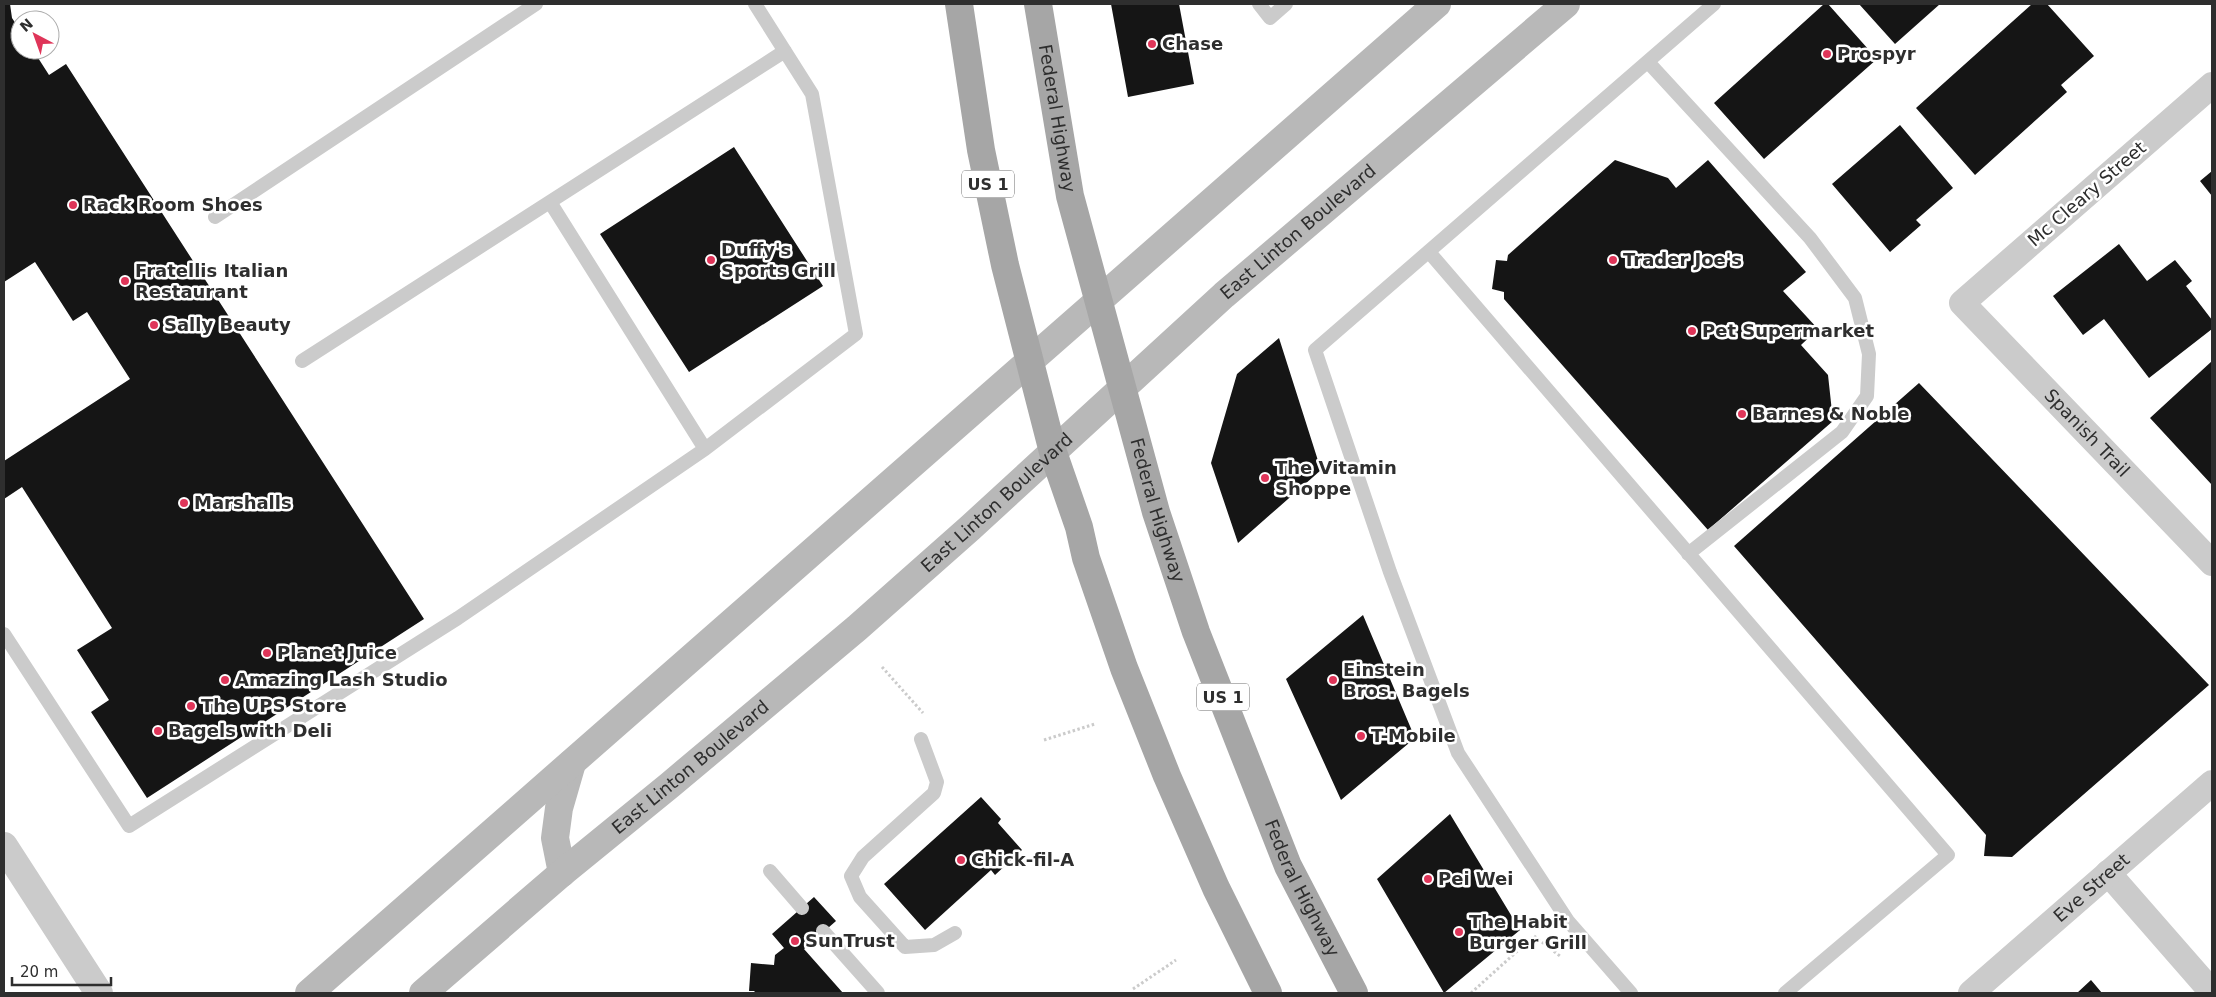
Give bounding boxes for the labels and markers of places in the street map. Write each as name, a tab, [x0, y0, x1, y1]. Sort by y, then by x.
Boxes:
place label: Chase	[1162, 33, 1223, 54]
marker: Chase	[1146, 38, 1158, 50]
place label: Prospyr	[1837, 43, 1916, 64]
marker: Prospyr	[1821, 48, 1833, 60]
place label: Rack Room Shoes	[83, 194, 263, 215]
marker: Rack Room Shoes	[67, 199, 79, 211]
place label: Duffy's Sports Grill	[721, 239, 836, 281]
place label: Trader Joe's	[1623, 249, 1742, 270]
marker: Duffy's Sports Grill	[705, 254, 717, 266]
marker: Trader Joe's	[1607, 254, 1619, 266]
place label: Fratellis Italian Restaurant	[135, 260, 288, 302]
marker: Fratellis Italian Restaurant	[119, 275, 131, 287]
place label: Sally Beauty	[164, 314, 291, 335]
marker: Sally Beauty	[148, 319, 160, 331]
place label: Pet Supermarket	[1702, 320, 1874, 341]
marker: Pet Supermarket	[1686, 325, 1698, 337]
place label: Barnes & Noble	[1752, 403, 1909, 424]
marker: Barnes & Noble	[1736, 408, 1748, 420]
place label: The Vitamin Shoppe	[1275, 457, 1397, 499]
marker: The Vitamin Shoppe	[1259, 472, 1271, 484]
place label: Marshalls	[194, 492, 292, 513]
marker: Marshalls	[178, 497, 190, 509]
place label: Planet Juice	[277, 642, 397, 663]
marker: Planet Juice	[261, 647, 273, 659]
place label: Einstein Bros. Bagels	[1343, 659, 1470, 701]
place label: Amazing Lash Studio	[235, 669, 448, 690]
marker: Amazing Lash Studio	[219, 674, 231, 686]
marker: Einstein Bros. Bagels	[1327, 674, 1339, 686]
place label: The UPS Store	[201, 695, 347, 716]
marker: The UPS Store	[185, 700, 197, 712]
place label: Bagels with Deli	[168, 720, 332, 741]
marker: Bagels with Deli	[152, 725, 164, 737]
place label: T-Mobile	[1371, 725, 1456, 746]
marker: T-Mobile	[1355, 730, 1367, 742]
place label: Chick-fil-A	[971, 849, 1074, 870]
marker: Chick-fil-A	[955, 854, 967, 866]
place label: Pei Wei	[1438, 868, 1513, 889]
marker: Pei Wei	[1422, 873, 1434, 885]
place label: The Habit Burger Grill	[1469, 911, 1587, 953]
marker: The Habit Burger Grill	[1453, 926, 1465, 938]
place label: SunTrust	[805, 930, 895, 951]
marker: SunTrust	[789, 935, 801, 947]

